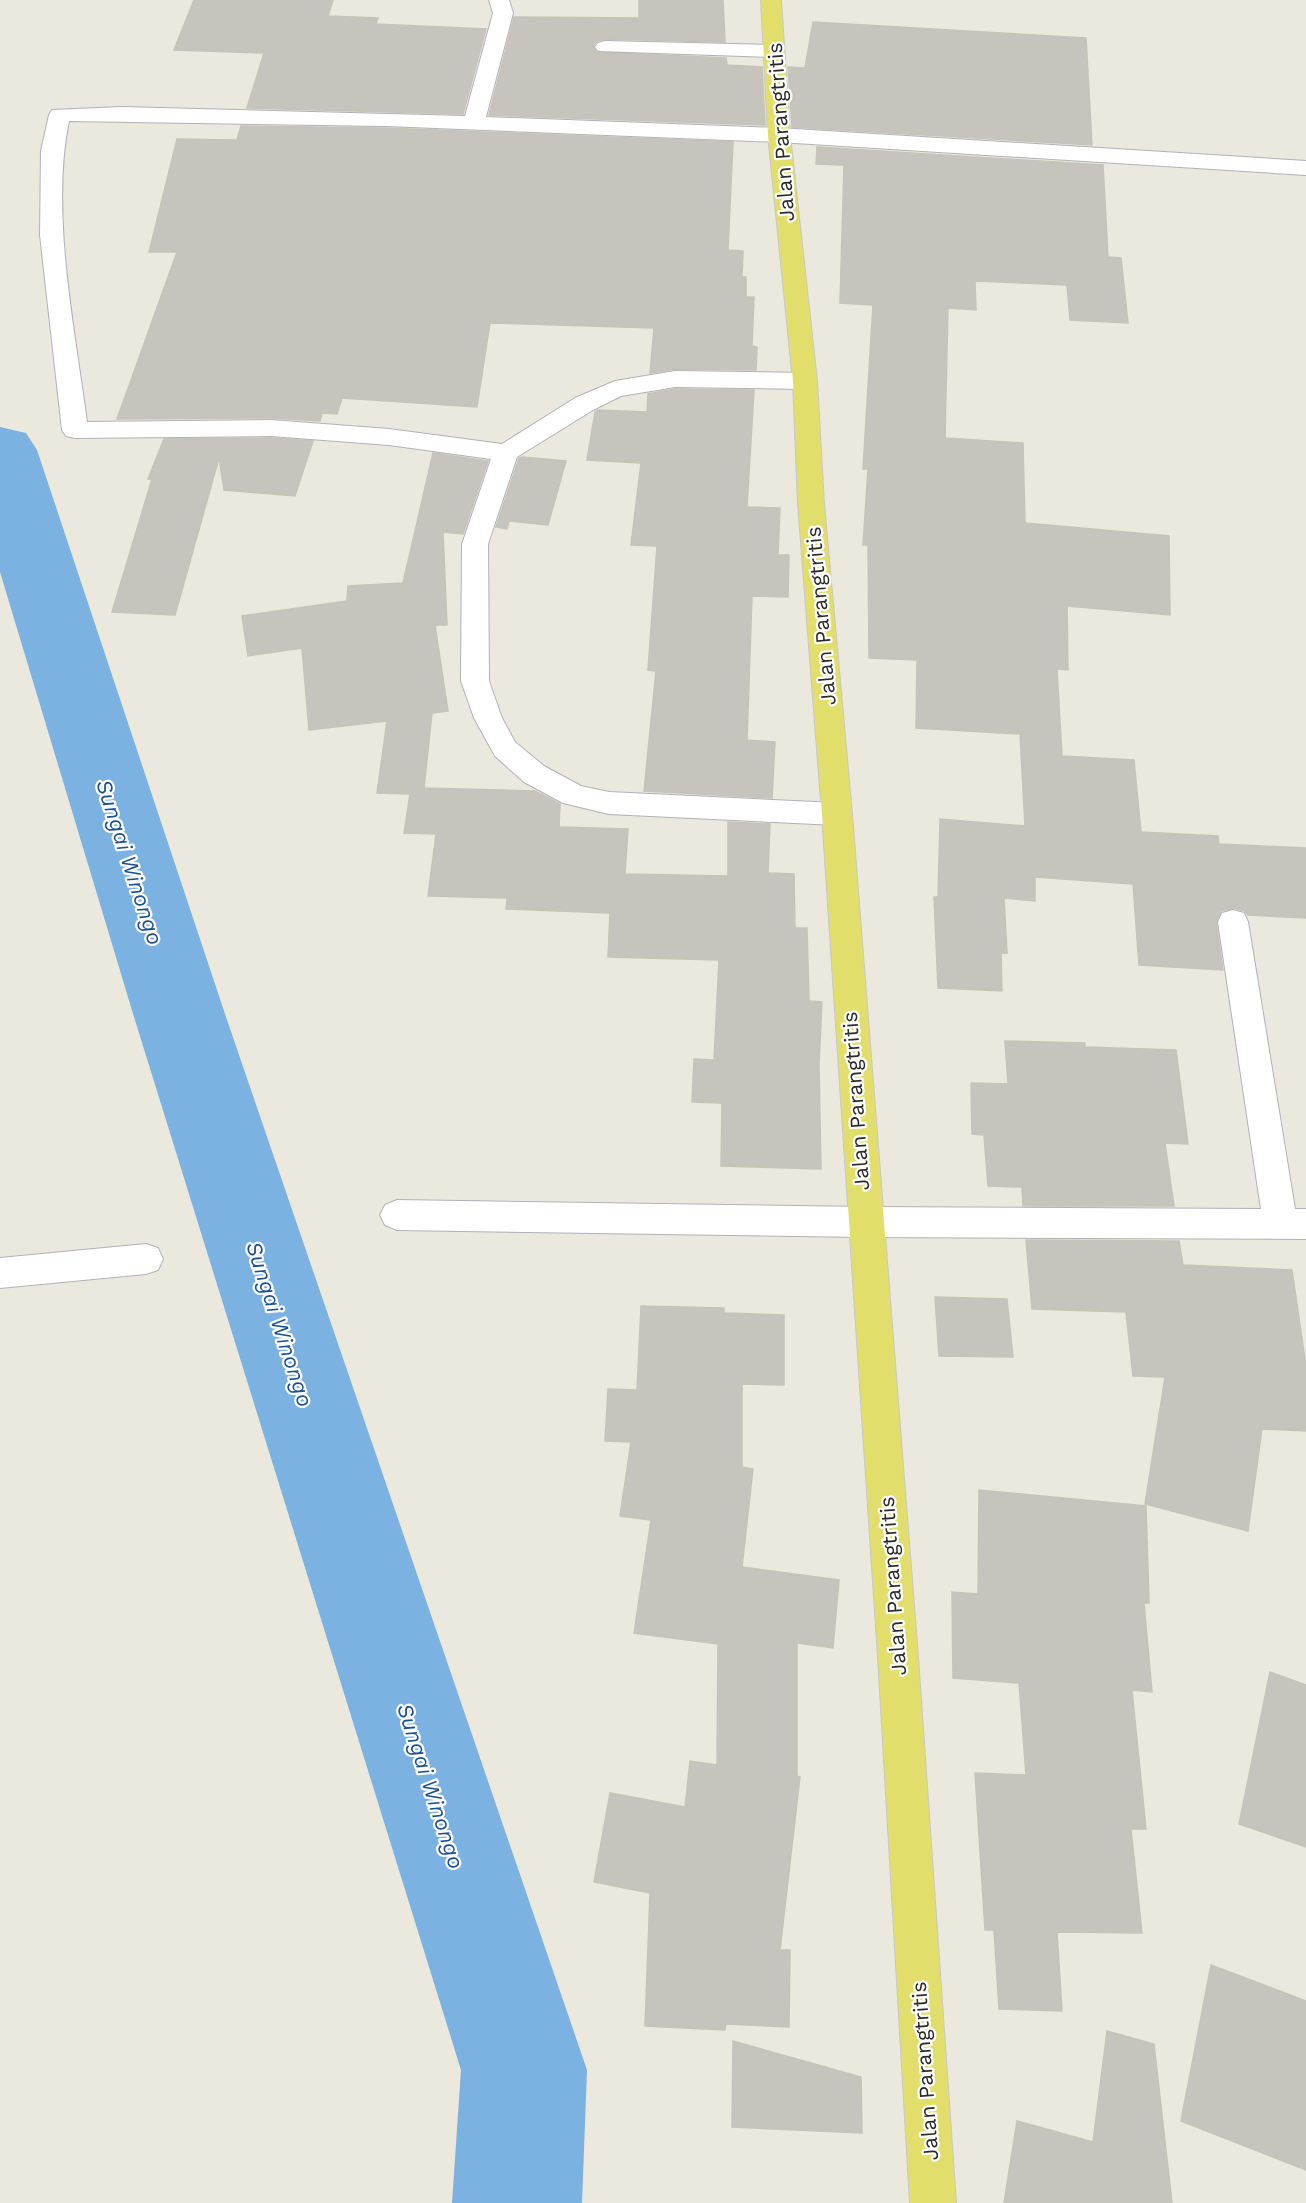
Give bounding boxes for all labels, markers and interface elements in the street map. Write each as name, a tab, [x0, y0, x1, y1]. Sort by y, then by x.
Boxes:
street label: Jalan Parangtritis	[762, 42, 799, 222]
street label: Jalan Parangtritis	[800, 526, 841, 706]
water label: Sungai Winongo	[91, 776, 168, 948]
street label: Jalan Parangtritis	[837, 1011, 874, 1191]
water label: Sungai Winongo	[241, 1238, 318, 1410]
street label: Jalan Parangtritis	[874, 1496, 911, 1676]
water label: Sungai Winongo	[392, 1700, 469, 1872]
street label: Jalan Parangtritis	[906, 1981, 943, 2161]

